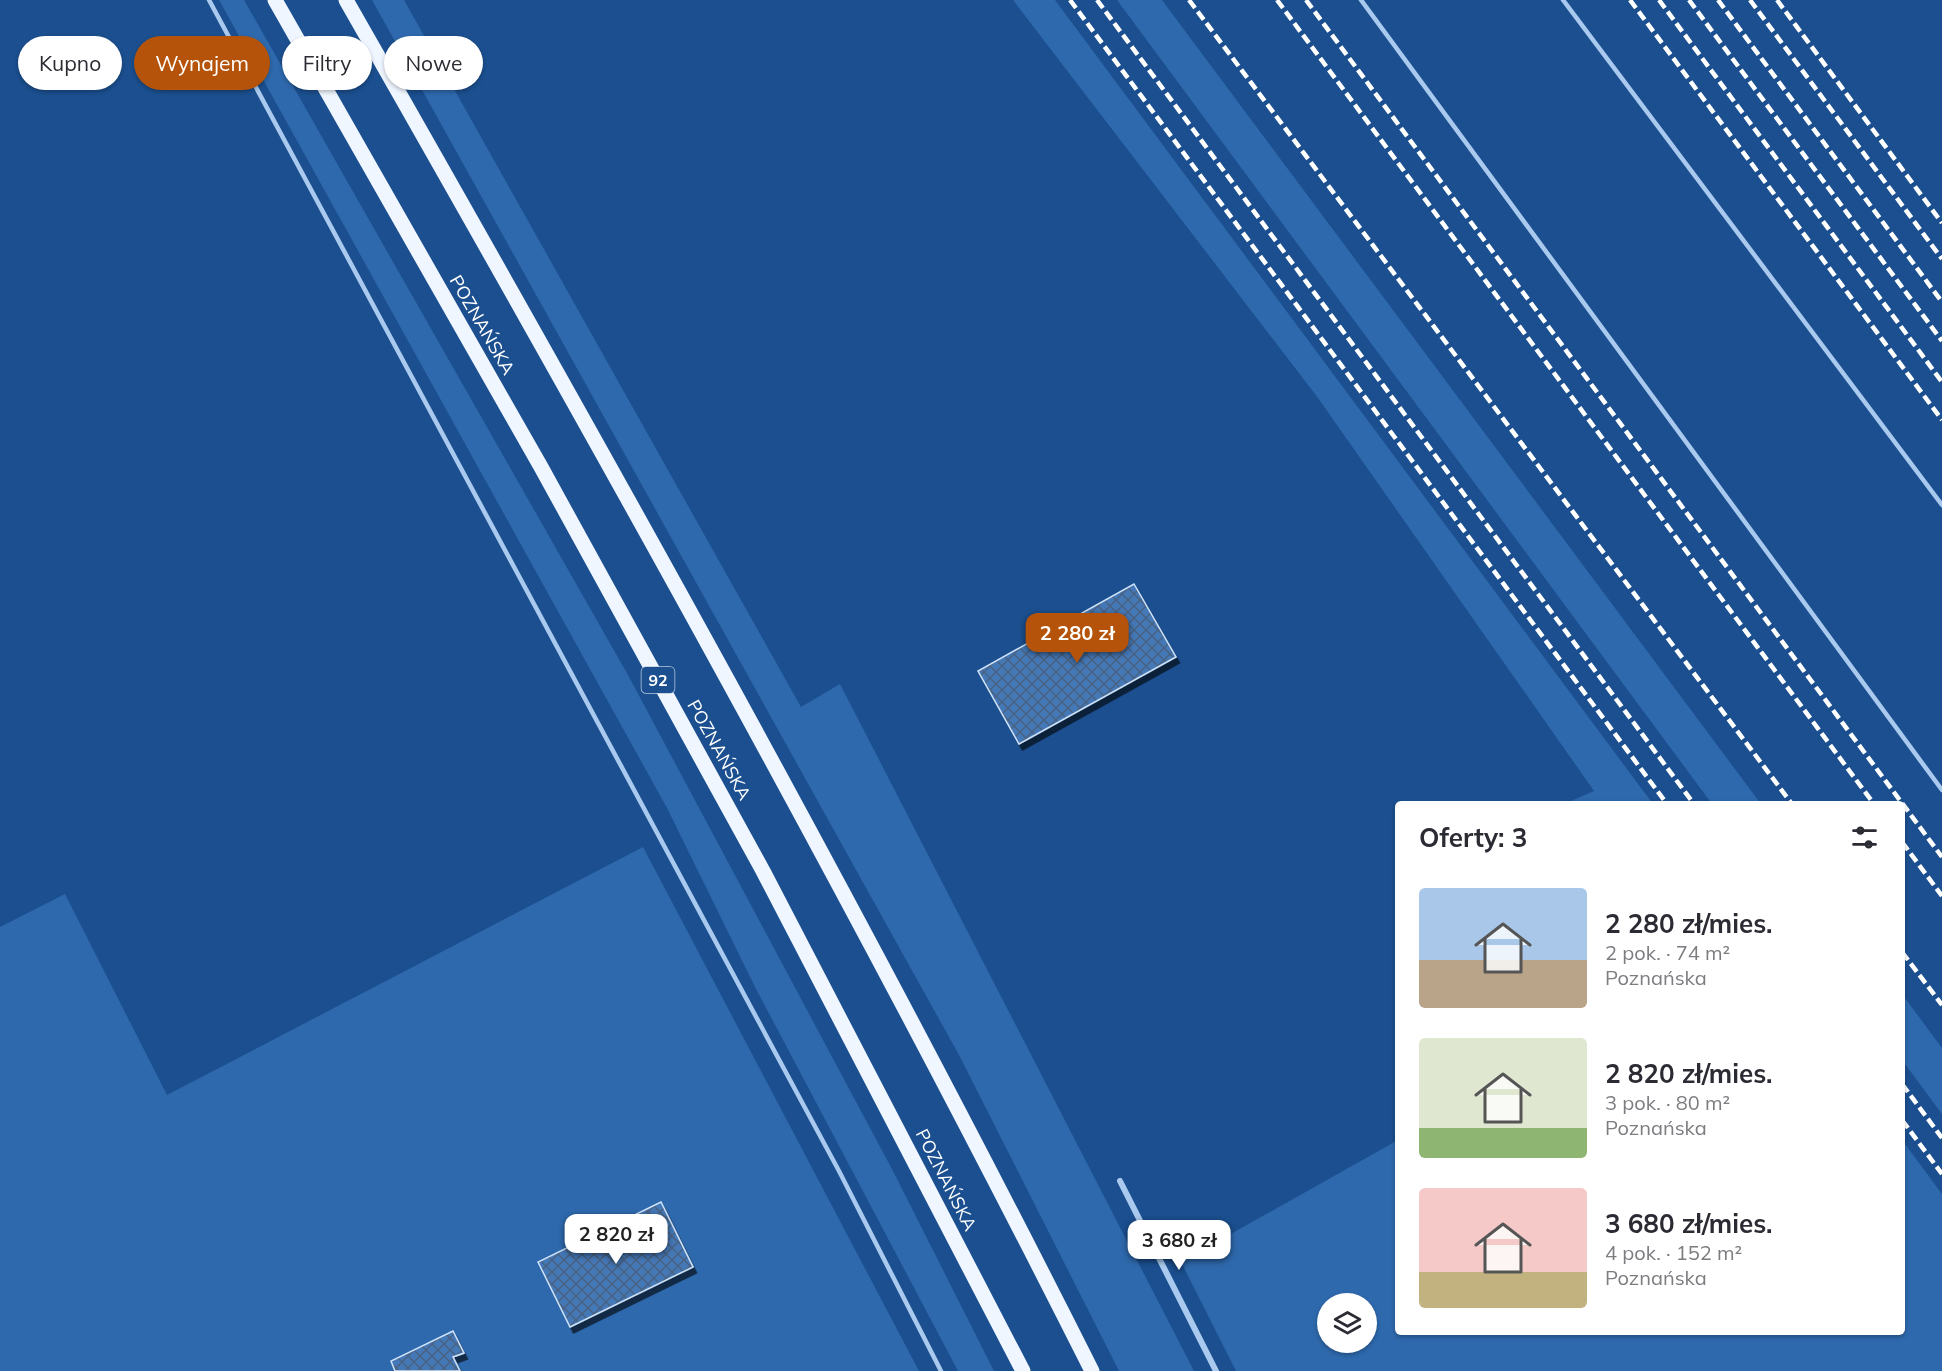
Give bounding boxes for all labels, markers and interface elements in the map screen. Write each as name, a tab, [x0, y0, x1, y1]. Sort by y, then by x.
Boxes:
chip: Kupno	[18, 36, 122, 90]
chip: Wynajem	[134, 36, 270, 90]
chip: Filtry	[282, 36, 372, 90]
chip: Nowe	[384, 36, 483, 90]
street label: POZNAŃSKA	[445, 271, 520, 379]
pin: 2 280 zł	[1015, 613, 1139, 664]
text: 2 280 zł	[1040, 620, 1114, 645]
road number: 92	[642, 667, 674, 693]
street label: POZNAŃSKA	[682, 695, 757, 804]
text: Oferty: 3	[1419, 821, 1527, 854]
icon: filters	[1848, 821, 1881, 854]
text: 2 280 zł/mies.	[1605, 907, 1773, 940]
icon: home	[1467, 912, 1539, 984]
text: 2 pok. · 74 m²	[1605, 940, 1730, 965]
text: Poznańska	[1605, 965, 1707, 990]
text: 2 820 zł/mies.	[1605, 1057, 1773, 1090]
icon: home	[1467, 1062, 1539, 1134]
text: 3 pok. · 80 m²	[1605, 1090, 1730, 1115]
text: Poznańska	[1605, 1115, 1707, 1140]
street label: POZNAŃSKA	[911, 1125, 982, 1235]
text: 3 680 zł/mies.	[1605, 1207, 1773, 1240]
icon: home	[1467, 1212, 1539, 1284]
pin: 2 820 zł	[554, 1214, 678, 1265]
pin: 3 680 zł	[1117, 1220, 1241, 1271]
text: 2 820 zł	[579, 1221, 653, 1246]
text: 3 680 zł	[1142, 1227, 1216, 1252]
text: 4 pok. · 152 m²	[1605, 1240, 1742, 1265]
text: Poznańska	[1605, 1265, 1707, 1290]
map controls	[1317, 1293, 1377, 1353]
button: layers	[1317, 1293, 1377, 1353]

